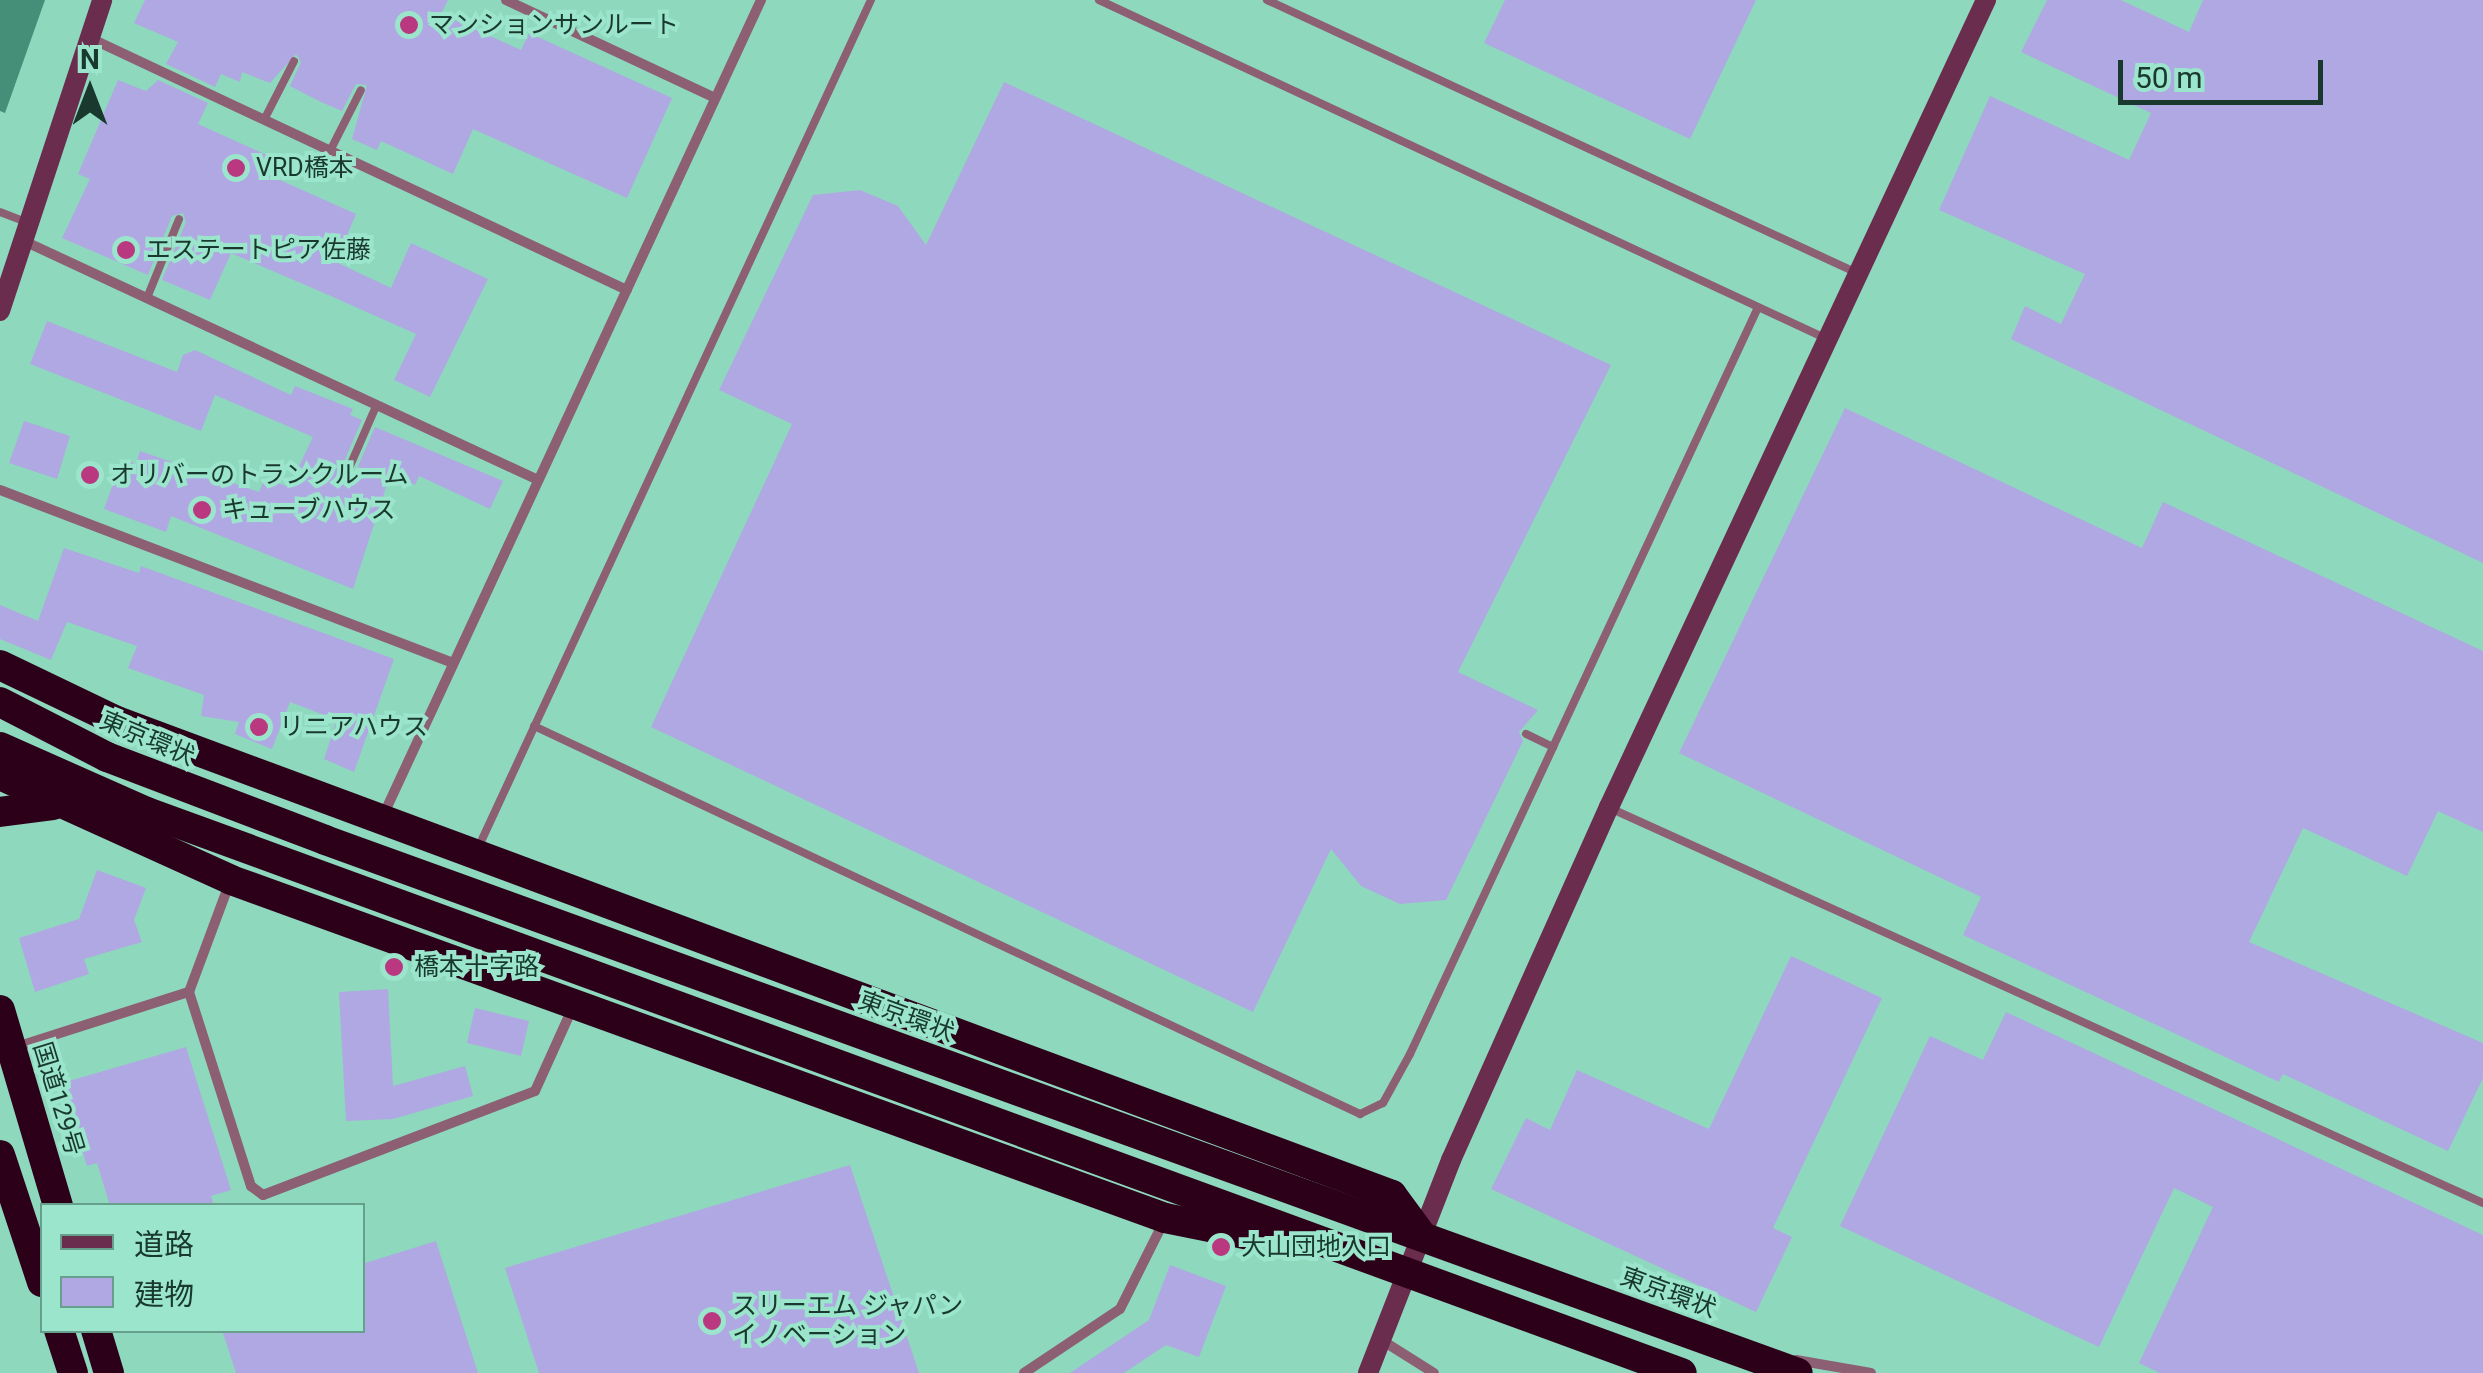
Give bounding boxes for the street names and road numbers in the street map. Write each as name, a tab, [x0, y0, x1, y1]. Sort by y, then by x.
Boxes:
street label: 東京環状	[95, 706, 199, 772]
street label: 東京環状	[854, 986, 958, 1048]
street label: 国道129号	[27, 1039, 89, 1159]
street label: 東京環状	[1616, 1262, 1720, 1324]

